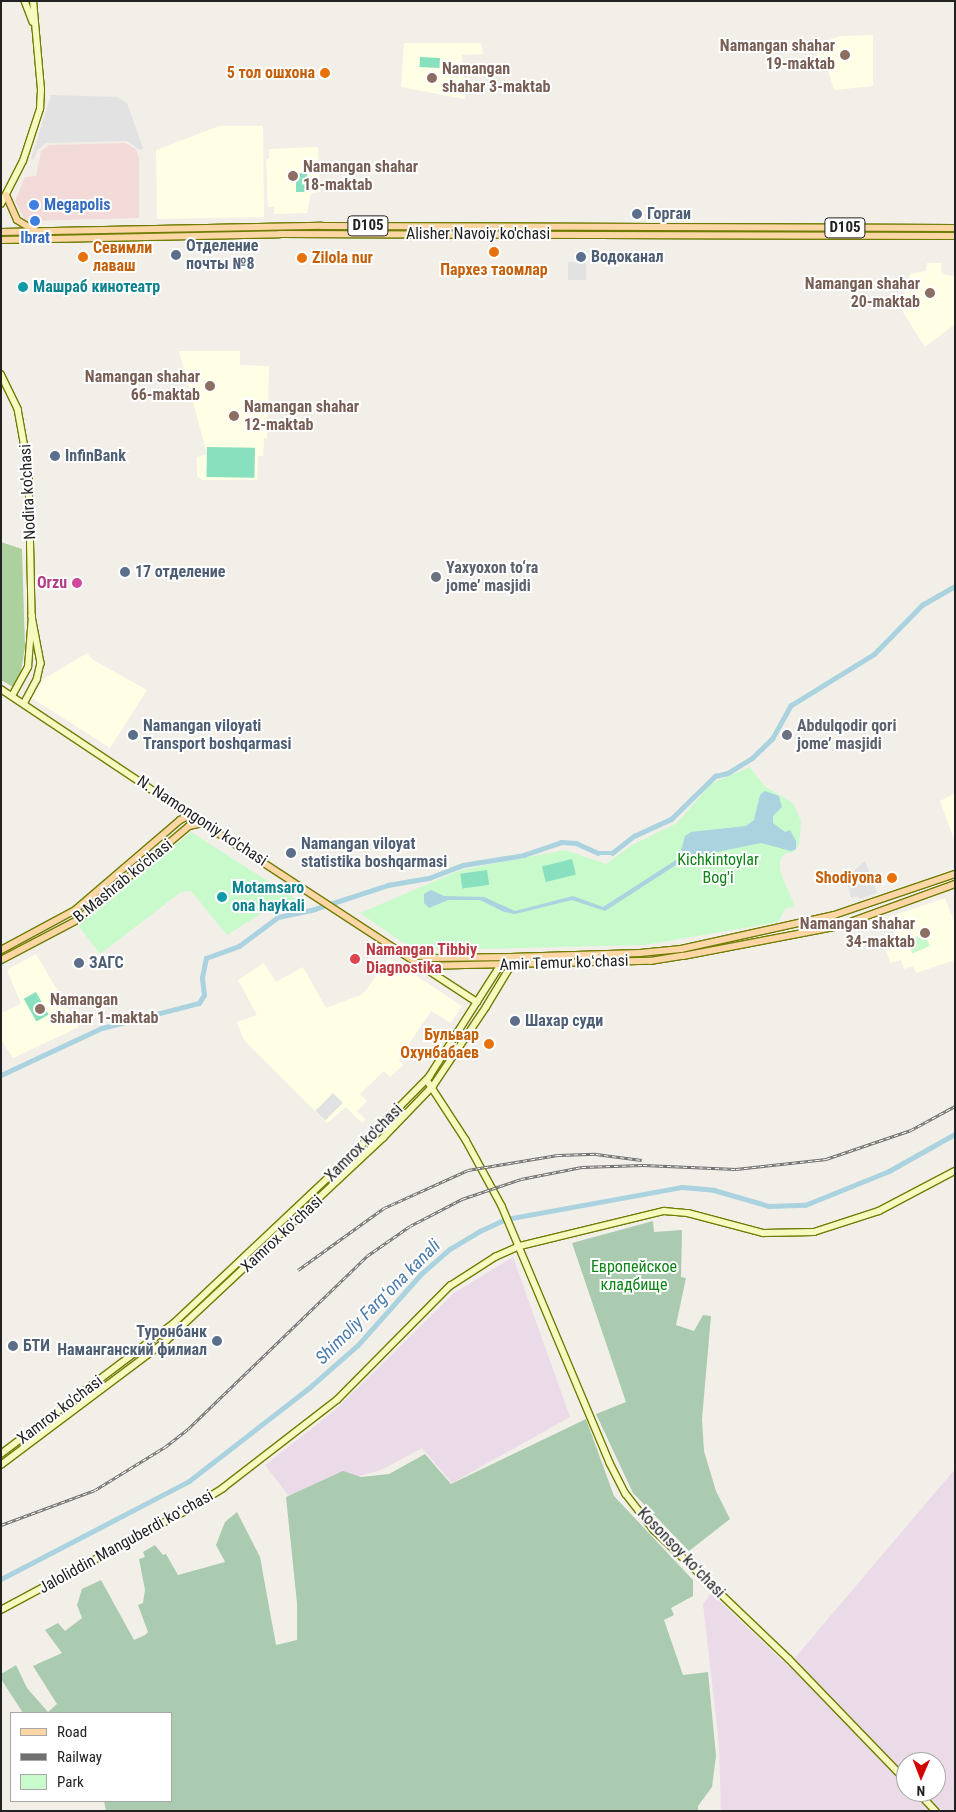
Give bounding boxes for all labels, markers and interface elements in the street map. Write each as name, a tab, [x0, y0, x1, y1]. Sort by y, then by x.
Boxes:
place label: Namangan shahar 19-maktab	[720, 36, 835, 74]
marker: Namangan shahar 19-maktab	[839, 49, 851, 61]
place label: Namangan shahar 3-maktab	[442, 59, 550, 97]
place label: 5 тол ошхона	[227, 63, 315, 83]
marker: 5 тол ошхона	[319, 67, 331, 79]
marker: Namangan shahar 3-maktab	[426, 72, 438, 84]
place label: Namangan shahar 18-maktab	[303, 157, 418, 195]
marker: Namangan shahar 18-maktab	[287, 170, 299, 182]
place label: Megapolis	[44, 195, 111, 215]
marker: Megapolis	[28, 199, 40, 211]
place label: Горгаи	[647, 204, 691, 224]
marker: Горгаи	[631, 208, 643, 220]
road number: D105	[347, 214, 389, 238]
marker: Ibrat	[29, 215, 41, 227]
road number: D105	[824, 216, 866, 240]
street label: Alisher Navoiy ko'chasi	[406, 224, 550, 244]
place label: Ibrat	[20, 228, 50, 248]
place label: Отделение почты №8	[186, 236, 258, 274]
place label: Севимли лаваш	[93, 238, 152, 276]
marker: Пархез таомлар	[488, 246, 500, 258]
place label: Водоканал	[591, 247, 664, 267]
place label: Zilola nur	[312, 248, 373, 268]
marker: Отделение почты №8	[170, 249, 182, 261]
marker: Севимли лаваш	[77, 251, 89, 263]
marker: Водоканал	[575, 251, 587, 263]
marker: Zilola nur	[296, 252, 308, 264]
place label: Пархез таомлар	[440, 260, 548, 280]
place label: Namangan shahar 20-maktab	[805, 274, 920, 312]
place label: Машраб кинотеатр	[33, 277, 160, 297]
marker: Машраб кинотеатр	[17, 281, 29, 293]
marker: Namangan shahar 20-maktab	[924, 287, 936, 299]
place label: Namangan shahar 66-maktab	[85, 367, 200, 405]
marker: Namangan shahar 66-maktab	[204, 380, 216, 392]
place label: Namangan shahar 12-maktab	[244, 397, 359, 435]
marker: Namangan shahar 12-maktab	[228, 410, 240, 422]
street label: Nodira ko'chasi	[16, 444, 40, 540]
place label: InfinBank	[65, 446, 126, 466]
marker: InfinBank	[49, 450, 61, 462]
place label: Yaxyoxon to‘ra jome’ masjidi	[446, 558, 538, 596]
place label: 17 отделение	[135, 562, 225, 582]
marker: 17 отделение	[119, 566, 131, 578]
marker: Yaxyoxon to‘ra jome’ masjidi	[430, 571, 442, 583]
place label: Orzu	[37, 573, 67, 593]
marker: Orzu	[71, 577, 83, 589]
place label: Namangan viloyati Transport boshqarmasi	[143, 716, 292, 754]
place label: Abdulqodir qori jome’ masjidi	[797, 716, 896, 754]
marker: Namangan viloyati Transport boshqarmasi	[127, 729, 139, 741]
marker: Abdulqodir qori jome’ masjidi	[781, 729, 793, 741]
street label: N. Namongoniy ko'chasi	[133, 772, 271, 870]
place label: Namangan viloyat statistika boshqarmasi	[301, 834, 447, 872]
street label: B.Mashrab ko'chasi	[70, 835, 176, 927]
marker: Namangan viloyat statistika boshqarmasi	[285, 847, 297, 859]
park label: Kichkintoylar Bog'i	[677, 850, 759, 888]
place label: Shodiyona	[815, 868, 882, 888]
marker: Shodiyona	[886, 872, 898, 884]
place label: Motamsaro ona haykali	[232, 878, 305, 916]
marker: Motamsaro ona haykali	[216, 891, 228, 903]
place label: Namangan shahar 34-maktab	[800, 914, 915, 952]
marker: Namangan shahar 34-maktab	[919, 927, 931, 939]
place label: Namangan Tibbiy Diagnostika	[366, 940, 477, 978]
street label: Amir Temur koʻchasi	[499, 951, 629, 975]
marker: Namangan Tibbiy Diagnostika	[348, 952, 362, 966]
place label: ЗАГС	[89, 953, 124, 973]
marker: ЗАГС	[73, 957, 85, 969]
place label: Namangan shahar 1-maktab	[50, 990, 158, 1028]
marker: Namangan shahar 1-maktab	[34, 1003, 46, 1015]
place label: Шахар суди	[525, 1011, 603, 1031]
marker: Шахар суди	[509, 1015, 521, 1027]
place label: Бульвар Охунбабаев	[400, 1025, 479, 1063]
marker: Бульвар Охунбабаев	[483, 1038, 495, 1050]
street label: Xamrox ko'chasi	[321, 1100, 407, 1186]
street label: Xamrox koʻchasi	[237, 1191, 327, 1277]
water label: Shimoliy Fargʻona kanali	[311, 1235, 445, 1369]
park label: Европейское кладбище	[591, 1257, 677, 1295]
place label: Туронбанк Наманганский филиал	[57, 1322, 207, 1360]
marker: Туронбанк Наманганский филиал	[211, 1335, 223, 1347]
place label: БТИ	[23, 1336, 50, 1356]
marker: БТИ	[7, 1340, 19, 1352]
street label: Xamrox ko'chasi	[13, 1372, 107, 1448]
street label: Jaloliddin Manguberdi koʻchasi	[35, 1486, 217, 1598]
street label: Kosonsoy koʻchasi	[633, 1504, 729, 1602]
legend	[10, 1712, 172, 1802]
text: Road	[57, 1723, 87, 1741]
text: Railway	[57, 1748, 102, 1766]
north arrow	[896, 1752, 946, 1802]
text: Park	[57, 1773, 84, 1791]
text: N	[916, 1783, 925, 1799]

